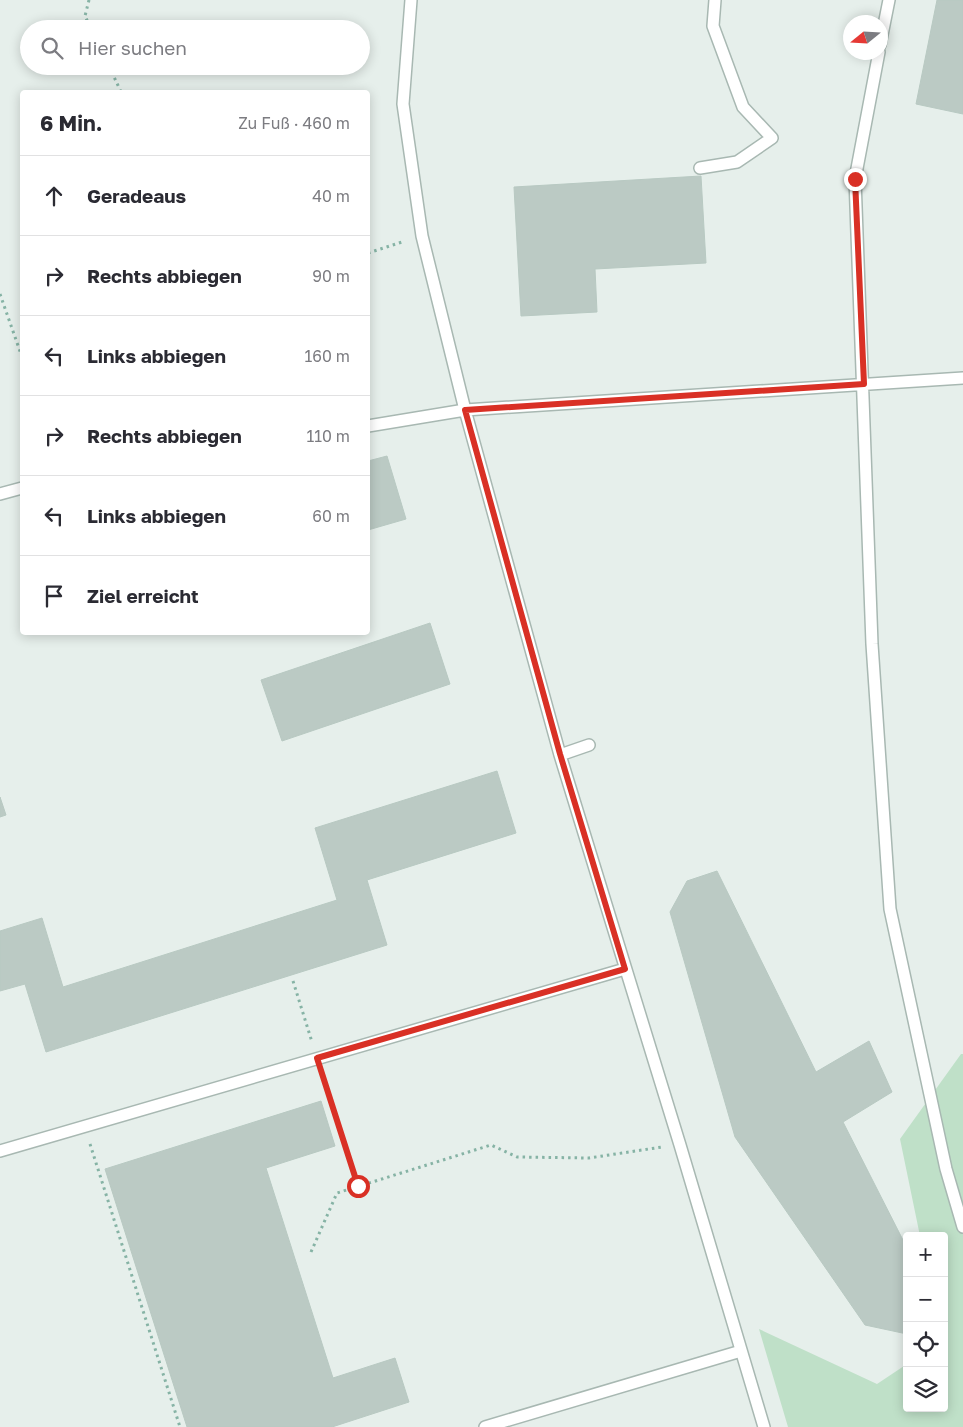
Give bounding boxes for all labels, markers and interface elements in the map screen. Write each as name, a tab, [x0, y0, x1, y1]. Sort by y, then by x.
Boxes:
north arrow	[843, 15, 888, 60]
search box	[20, 20, 370, 75]
icon: search	[38, 34, 66, 62]
text: Hier suchen	[78, 36, 187, 59]
text: 6 Min.	[40, 110, 102, 136]
text: Zu Fuß · 460 m	[238, 113, 350, 133]
route end	[844, 168, 867, 191]
icon: ahead	[40, 182, 68, 210]
text: Geradeaus	[87, 184, 186, 207]
text: 40 m	[312, 186, 350, 206]
icon: right	[40, 262, 68, 290]
text: Rechts abbiegen	[87, 264, 242, 287]
text: 90 m	[312, 266, 350, 286]
icon: left	[40, 342, 68, 370]
text: Links abbiegen	[87, 344, 226, 367]
text: 160 m	[304, 346, 350, 366]
icon: right	[40, 422, 68, 450]
text: Rechts abbiegen	[87, 424, 242, 447]
text: 110 m	[306, 426, 350, 446]
icon: left	[40, 502, 68, 530]
text: Links abbiegen	[87, 504, 226, 527]
text: 60 m	[312, 506, 350, 526]
icon: arrive	[40, 582, 68, 610]
text: Ziel erreicht	[87, 584, 199, 607]
route start	[347, 1175, 370, 1198]
map controls	[903, 1232, 948, 1412]
button: +	[903, 1232, 948, 1277]
button: −	[903, 1277, 948, 1322]
button: locate	[903, 1322, 948, 1367]
button: layers	[903, 1367, 948, 1412]

